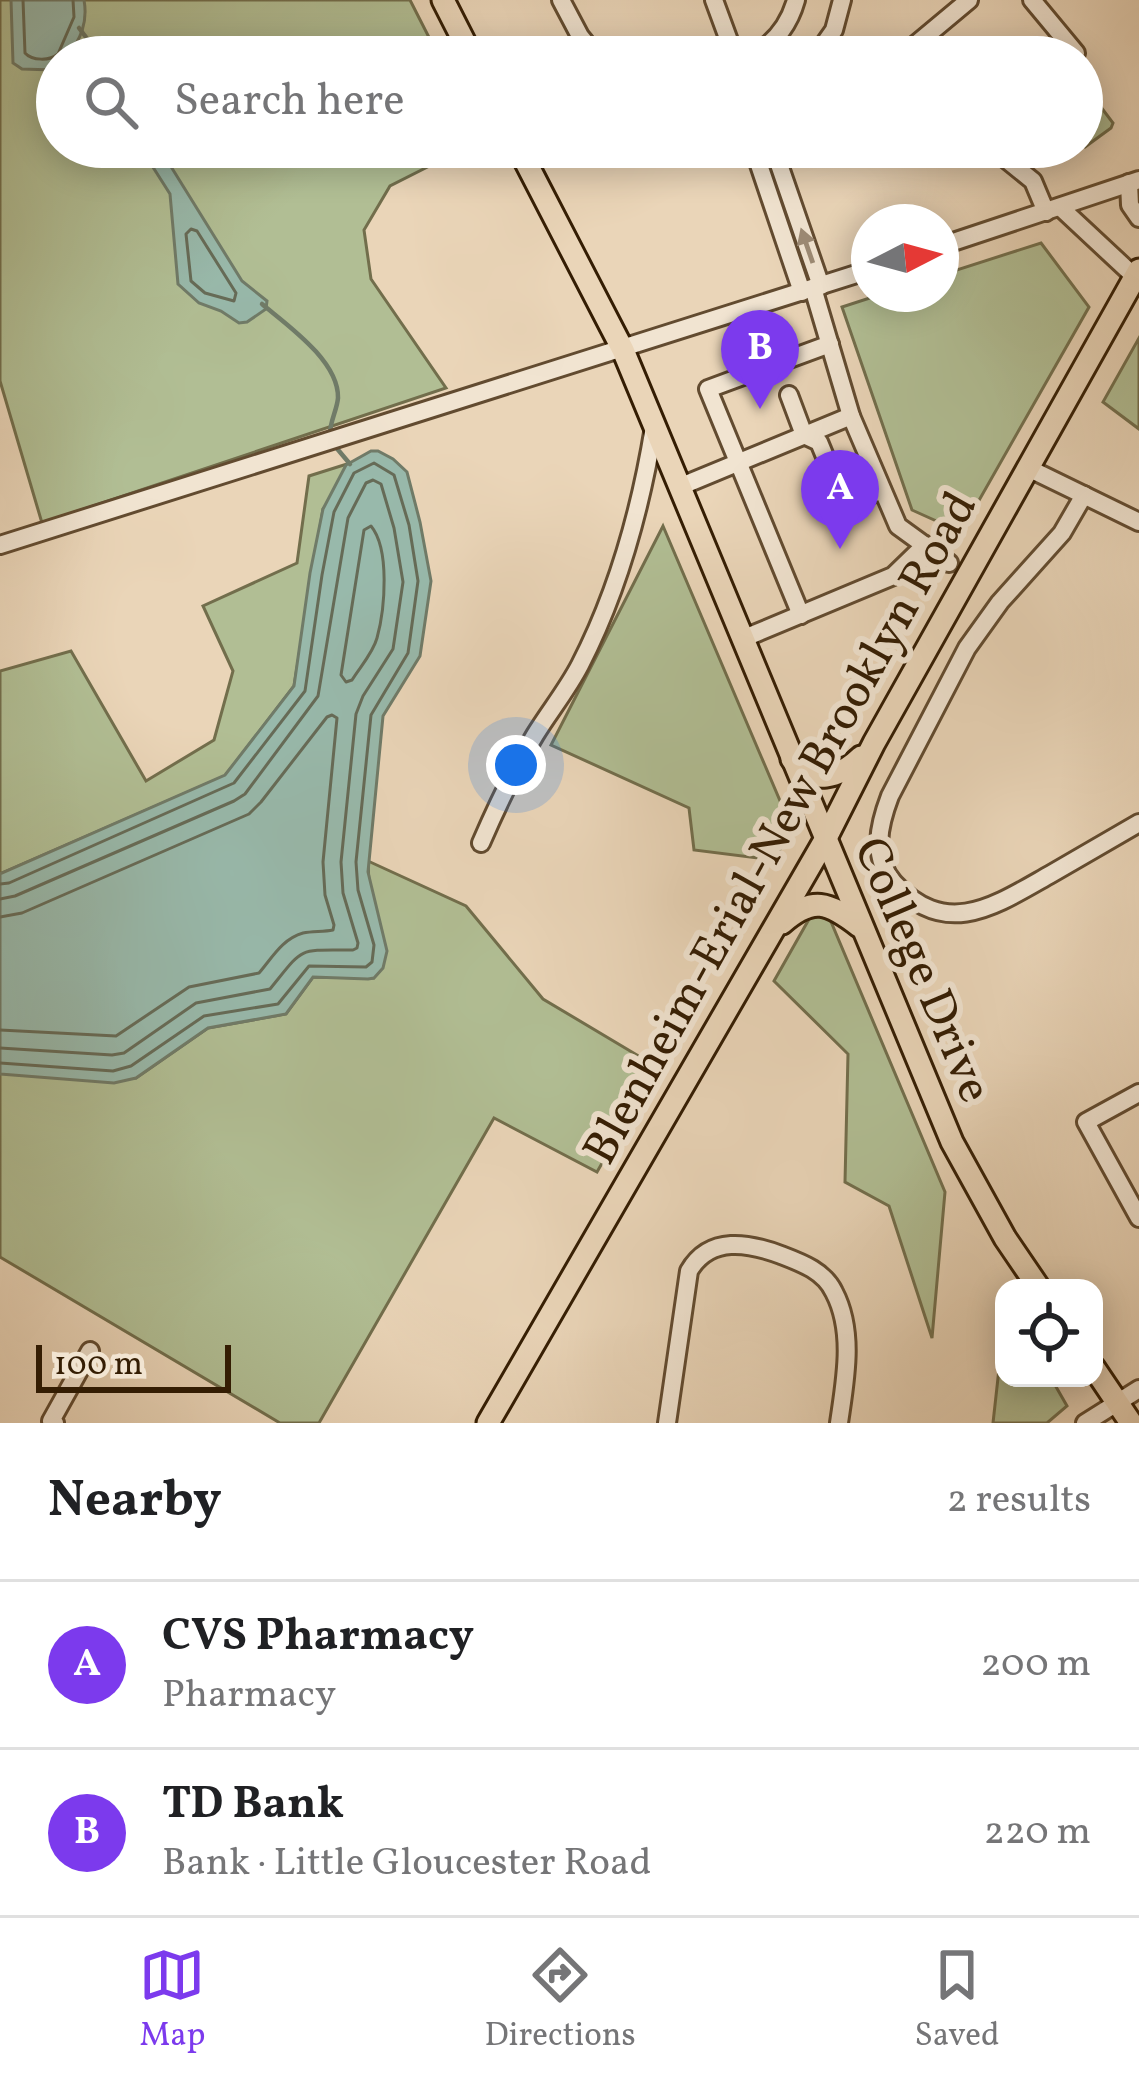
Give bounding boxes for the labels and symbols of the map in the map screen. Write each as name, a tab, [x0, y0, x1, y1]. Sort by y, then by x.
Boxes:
north arrow	[851, 204, 959, 312]
one-way arrow	[797, 228, 815, 264]
pin: B	[721, 310, 799, 409]
pin: A	[801, 450, 879, 549]
street label: Blenheim-Erial-New Brooklyn Road	[568, 481, 995, 1178]
your location	[486, 735, 546, 795]
street label: College Drive	[835, 828, 1007, 1114]
scale bar	[36, 1339, 231, 1392]

